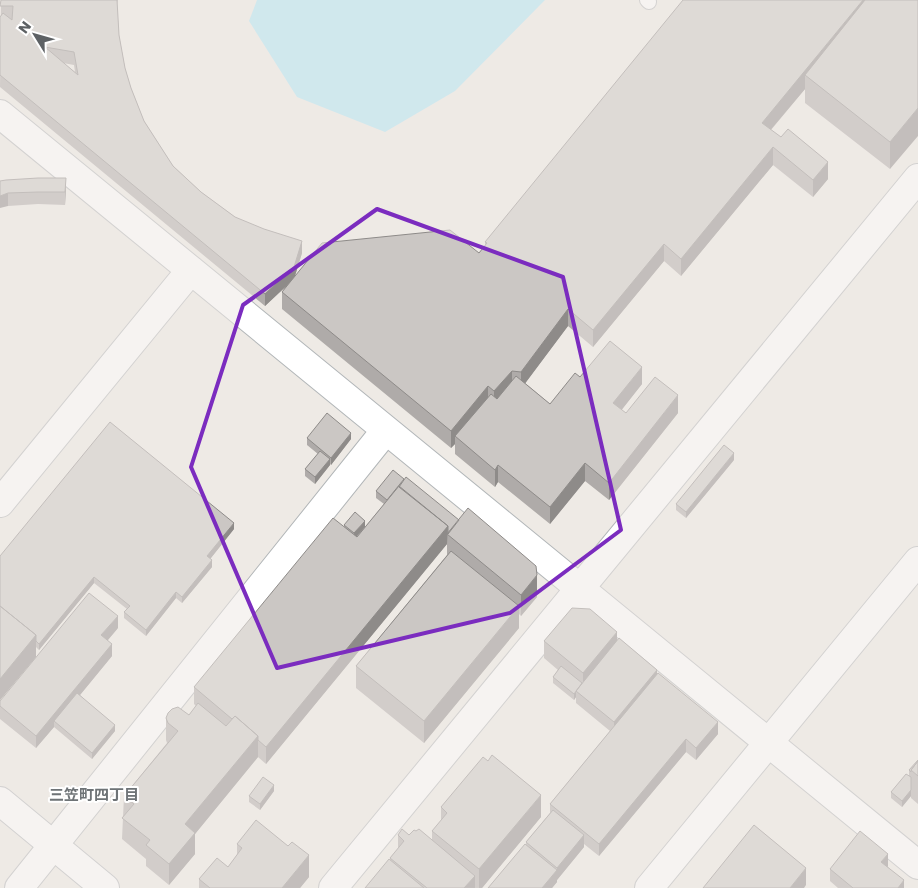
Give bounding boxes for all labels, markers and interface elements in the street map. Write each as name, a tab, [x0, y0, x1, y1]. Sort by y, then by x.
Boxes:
north arrow	[10, 10, 60, 60]
text: N	[13, 17, 36, 37]
district label: 三笠町四丁目	[49, 784, 139, 805]

